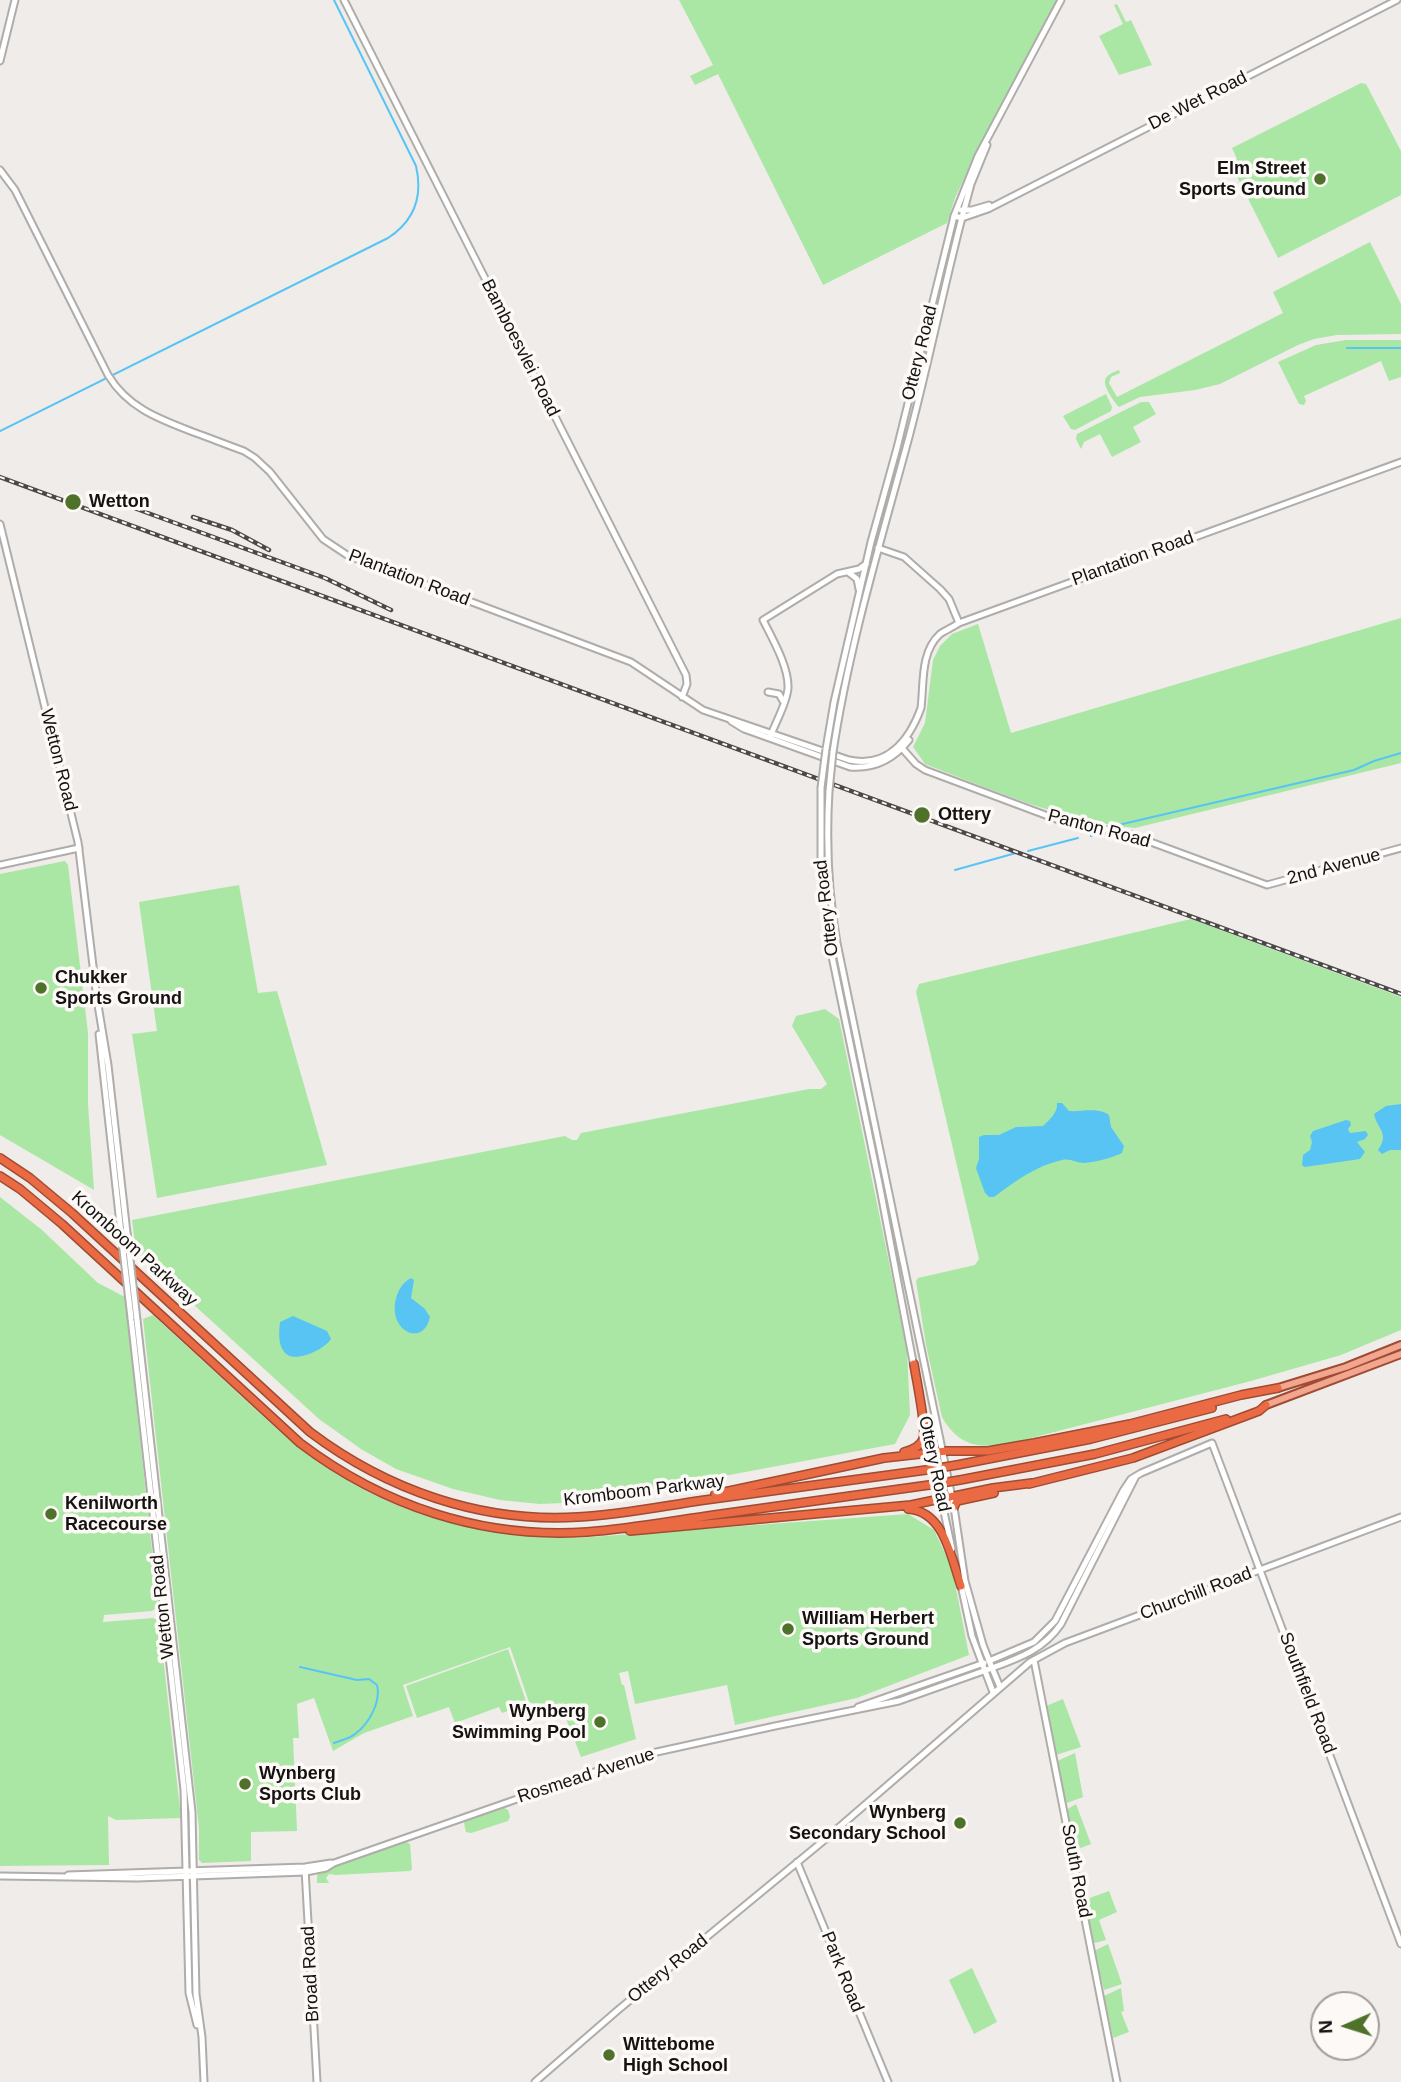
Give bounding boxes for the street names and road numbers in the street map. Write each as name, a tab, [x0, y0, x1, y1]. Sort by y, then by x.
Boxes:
street label: De Wet Road	[1145, 67, 1251, 135]
street label: Bamboesvlei Road	[476, 276, 564, 420]
street label: Ottery Road	[898, 303, 942, 403]
street label: Plantation Road	[1069, 527, 1197, 591]
street label: Plantation Road	[345, 545, 473, 611]
street label: Wetton Road	[35, 707, 81, 813]
street label: Panton Road	[1045, 805, 1153, 853]
street label: 2nd Avenue	[1285, 844, 1383, 890]
street label: Ottery Road	[810, 859, 844, 957]
street label: Kromboom Parkway	[67, 1187, 201, 1311]
street label: Ottery Road	[913, 1414, 955, 1514]
street label: Kromboom Parkway	[562, 1470, 726, 1512]
street label: Wetton Road	[147, 1554, 179, 1660]
street label: Churchill Road	[1137, 1563, 1255, 1625]
street label: Southfield Road	[1274, 1629, 1340, 1757]
street label: Rosmead Avenue	[515, 1744, 657, 1808]
street label: South Road	[1056, 1822, 1096, 1920]
street label: Broad Road	[298, 1925, 324, 2023]
street label: Park Road	[816, 1929, 868, 2015]
street label: Ottery Road	[623, 1930, 713, 2008]

